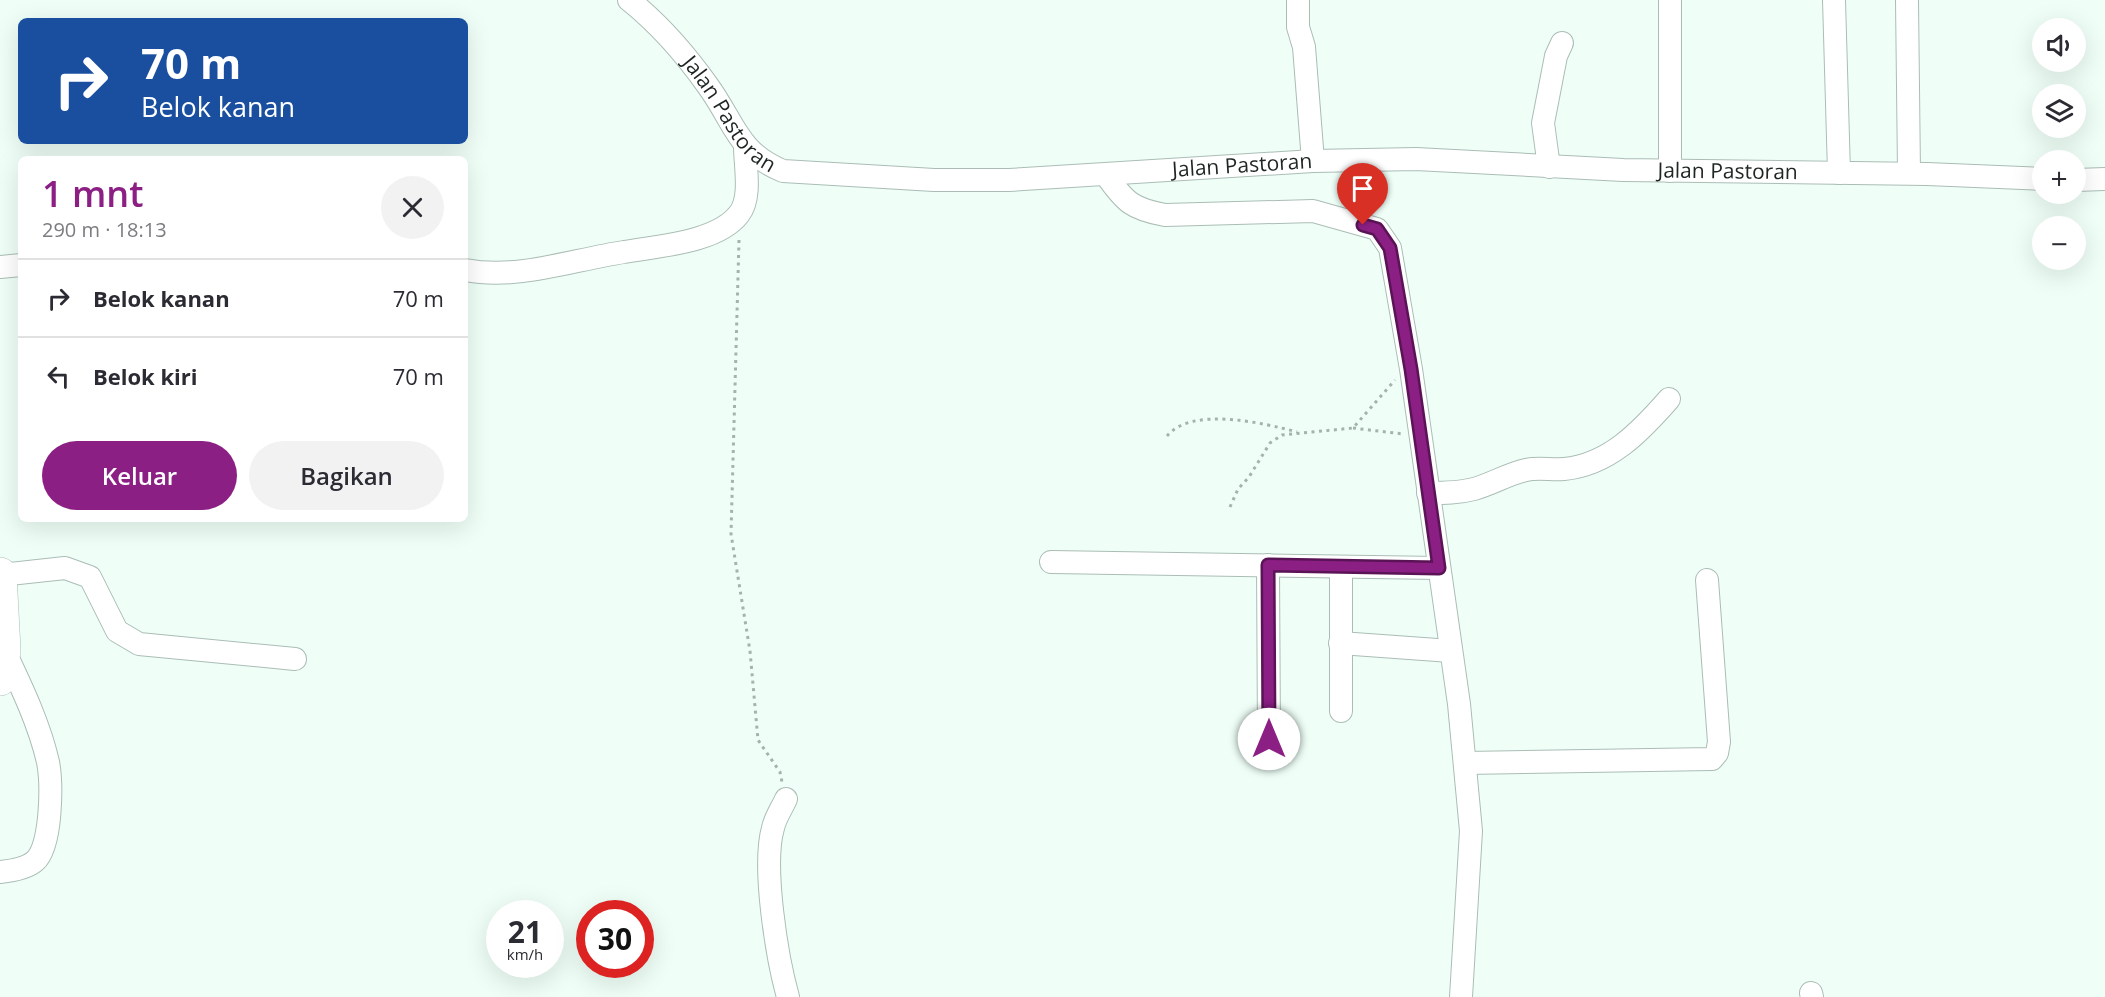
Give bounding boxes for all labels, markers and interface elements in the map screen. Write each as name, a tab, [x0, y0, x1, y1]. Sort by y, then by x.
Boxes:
map controls	[2032, 18, 2086, 270]
button: sound	[2032, 18, 2086, 72]
text: 70 m	[141, 34, 241, 91]
icon: right	[42, 42, 120, 120]
street label: Jalan Pastoran	[676, 48, 781, 178]
button: layers	[2032, 84, 2086, 138]
text: Belok kanan	[141, 88, 295, 125]
street label: Jalan Pastoran	[1169, 146, 1313, 183]
button: +	[2032, 150, 2086, 204]
street label: Jalan Pastoran	[1655, 155, 1798, 185]
pin	[1337, 163, 1388, 225]
text: 1 mnt	[42, 169, 143, 218]
icon: arrive	[1346, 172, 1379, 205]
button: close	[381, 176, 444, 239]
text: 290 m · 18:13	[42, 216, 167, 243]
button: −	[2032, 216, 2086, 270]
icon: right	[42, 282, 75, 315]
text: Belok kanan	[93, 283, 230, 313]
text: 70 m	[393, 283, 444, 313]
icon: left	[42, 360, 75, 393]
text: Belok kiri	[93, 361, 198, 391]
text: 70 m	[393, 361, 444, 391]
button: Keluar	[42, 441, 237, 510]
button: Bagikan	[249, 441, 444, 510]
position arrow	[1237, 707, 1301, 771]
speed limit sign: 30	[576, 900, 654, 978]
text: 21	[508, 911, 542, 952]
text: km/h	[507, 944, 543, 964]

